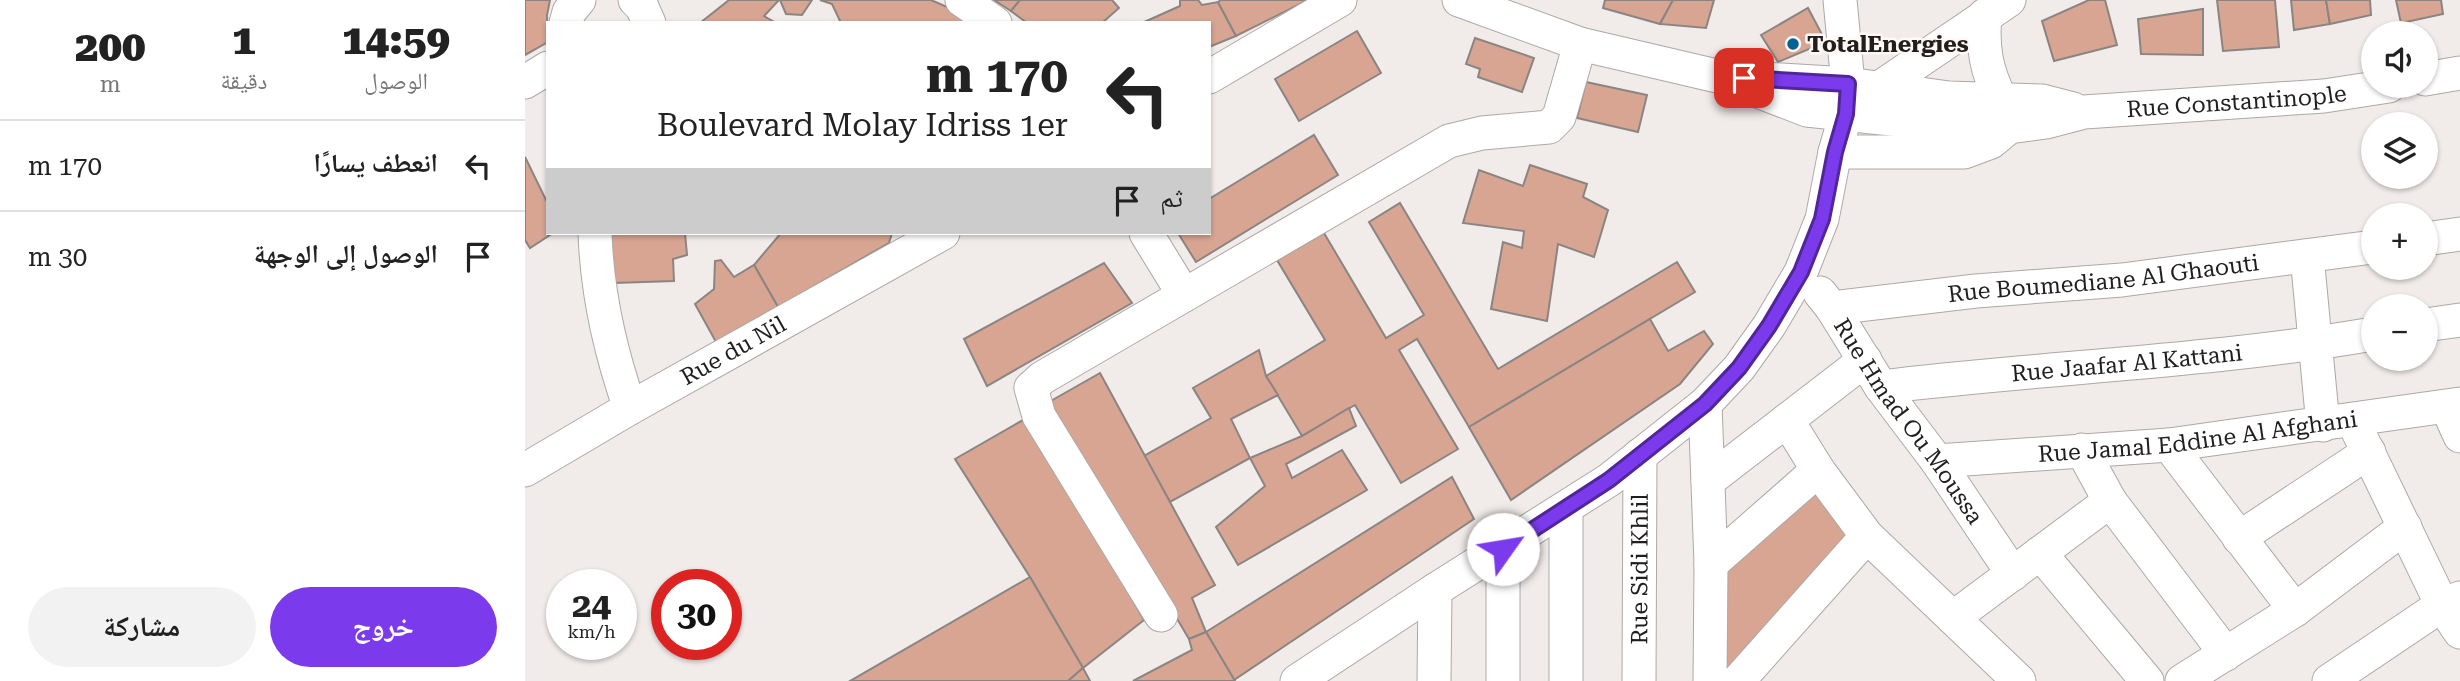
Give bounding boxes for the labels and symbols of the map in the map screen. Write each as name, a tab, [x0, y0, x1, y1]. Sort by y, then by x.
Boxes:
place label: TotalEnergies	[1807, 31, 1969, 58]
marker: TotalEnergies	[1785, 36, 1801, 52]
pin	[1714, 48, 1774, 108]
street label: Rue Constantinople	[2126, 79, 2348, 123]
street label: Rue Boumediane Al Ghaouti	[1946, 249, 2260, 308]
street label: Rue du Nil	[676, 310, 790, 391]
street label: Rue Hmad Ou Moussa	[1828, 313, 1989, 530]
street label: Rue Jaafar Al Kattani	[2010, 339, 2244, 387]
street label: Rue Jamal Eddine Al Afghani	[2037, 405, 2359, 467]
street label: Rue Sidi Khlil	[1626, 494, 1653, 644]
position arrow	[1466, 512, 1540, 586]
speed limit sign: 30	[651, 569, 742, 660]

